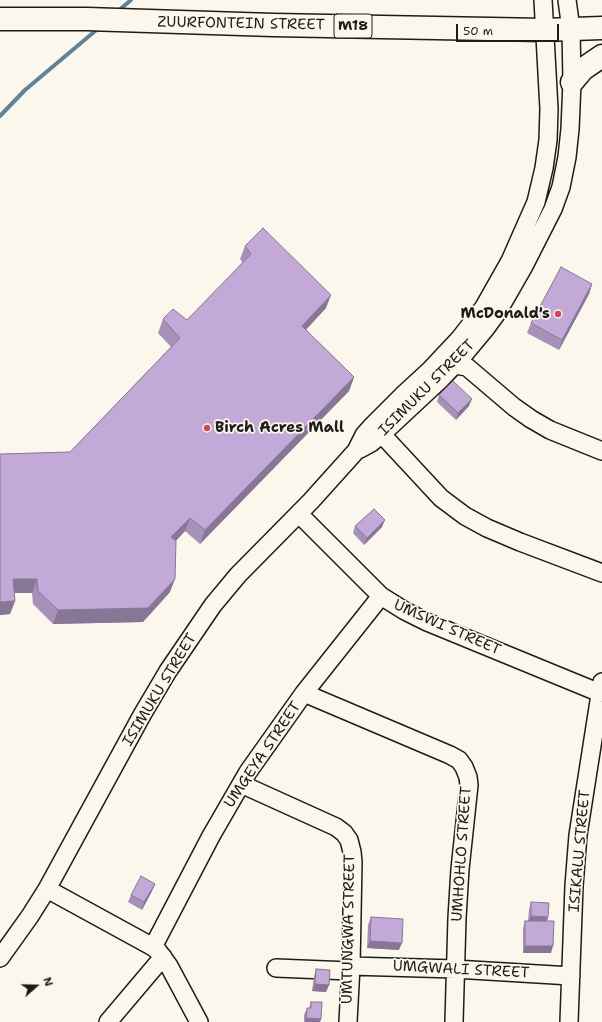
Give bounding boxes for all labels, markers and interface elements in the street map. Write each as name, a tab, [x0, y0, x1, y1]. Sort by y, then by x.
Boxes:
street label: ZUURFONTEIN STREET	[157, 14, 325, 34]
road number: M18	[334, 14, 372, 38]
scale bar	[458, 16, 561, 42]
text: 50 m	[463, 23, 493, 39]
place label: McDonald's	[460, 305, 550, 323]
marker: McDonald's	[553, 309, 563, 319]
street label: ISIMUKU STREET	[375, 336, 479, 440]
place label: Birch Acres Mall	[215, 419, 344, 437]
marker: Birch Acres Mall	[202, 423, 212, 433]
street label: UMSWI STREET	[391, 596, 503, 660]
street label: ISIMUKU STREET	[119, 630, 201, 750]
street label: UMGEYA STREET	[221, 699, 305, 811]
street label: UMHOHLO STREET	[448, 786, 476, 922]
street label: ISIKALU STREET	[566, 789, 594, 913]
street label: UMTUNGWA STREET	[339, 854, 359, 1004]
street label: UMGWALI STREET	[392, 957, 530, 983]
north arrow	[16, 966, 56, 1006]
text: N	[39, 975, 56, 988]

